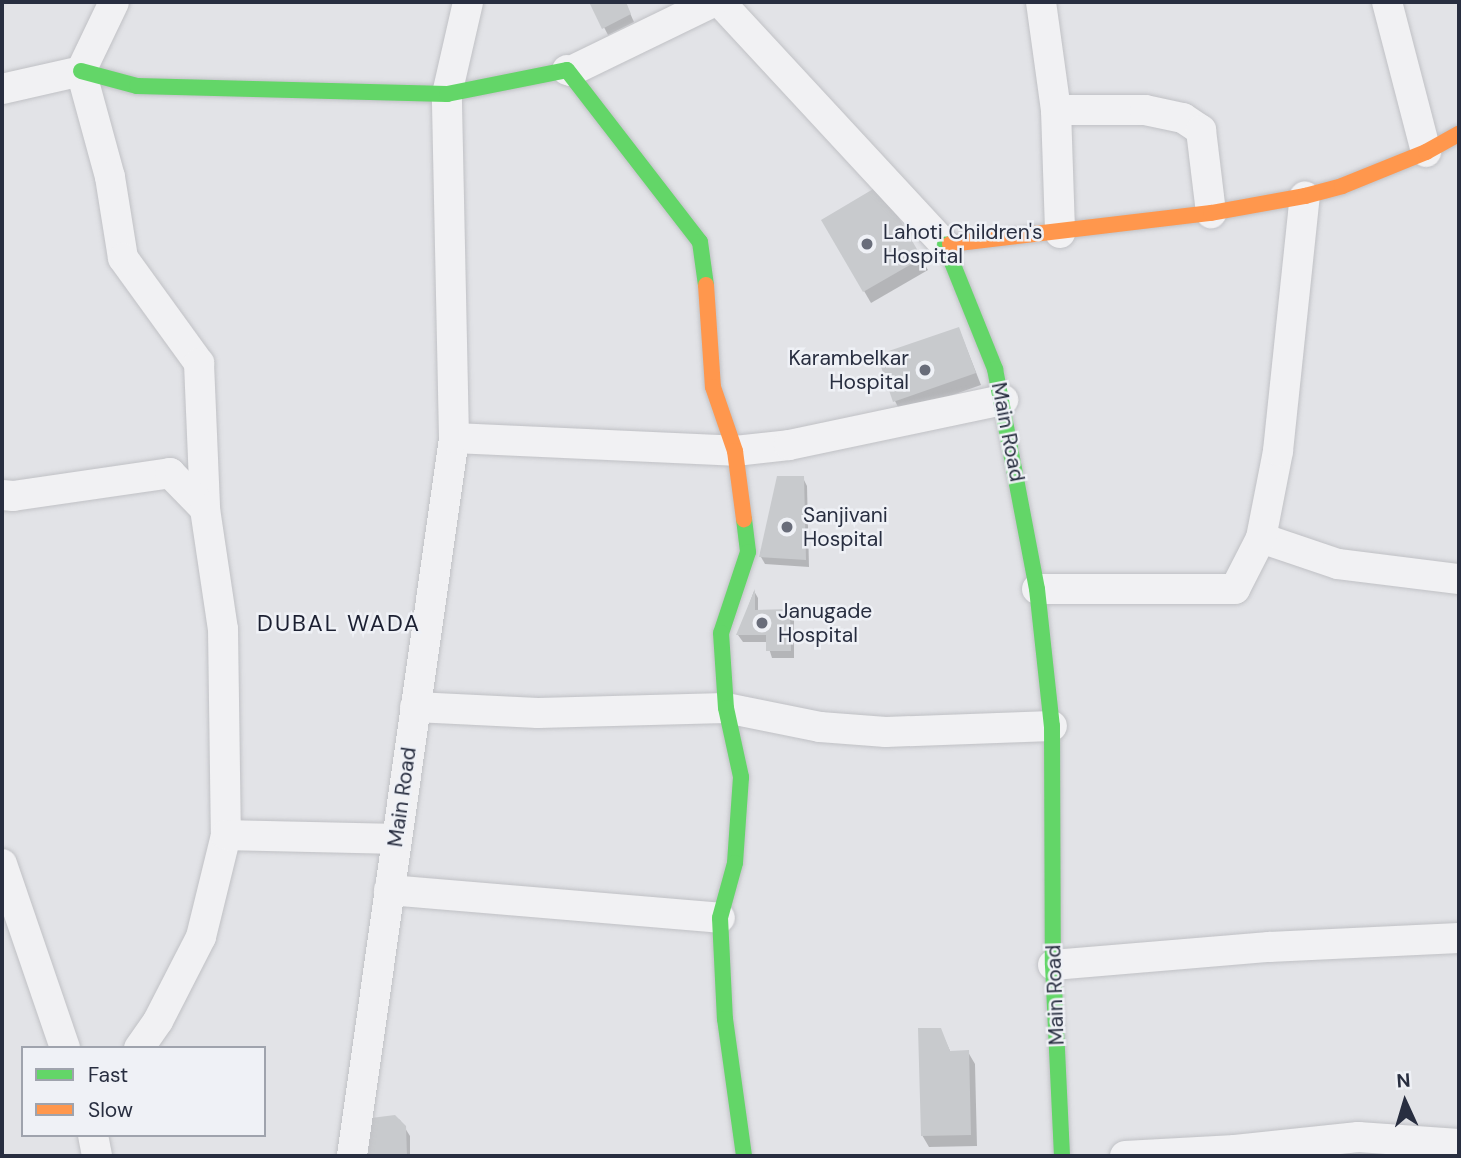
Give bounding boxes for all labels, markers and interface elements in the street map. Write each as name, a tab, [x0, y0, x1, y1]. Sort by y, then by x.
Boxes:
place label: Lahoti Children's Hospital	[883, 219, 1043, 269]
marker: Lahoti Children's Hospital	[857, 234, 877, 254]
place label: Karambelkar Hospital	[788, 345, 909, 395]
marker: Karambelkar Hospital	[915, 360, 935, 380]
street label: Main Road	[986, 380, 1030, 484]
place label: Sanjivani Hospital	[803, 502, 888, 552]
marker: Sanjivani Hospital	[777, 517, 797, 537]
place label: Janugade Hospital	[778, 598, 872, 648]
district label: DUBAL WADA	[258, 609, 420, 637]
marker: Janugade Hospital	[752, 613, 772, 633]
street label: Main Road	[383, 745, 421, 849]
street label: Main Road	[1041, 944, 1069, 1046]
legend	[21, 1046, 266, 1137]
text: Fast	[88, 1061, 128, 1089]
north arrow	[1370, 1067, 1440, 1137]
text: N	[1396, 1068, 1411, 1094]
text: Slow	[88, 1096, 133, 1124]

